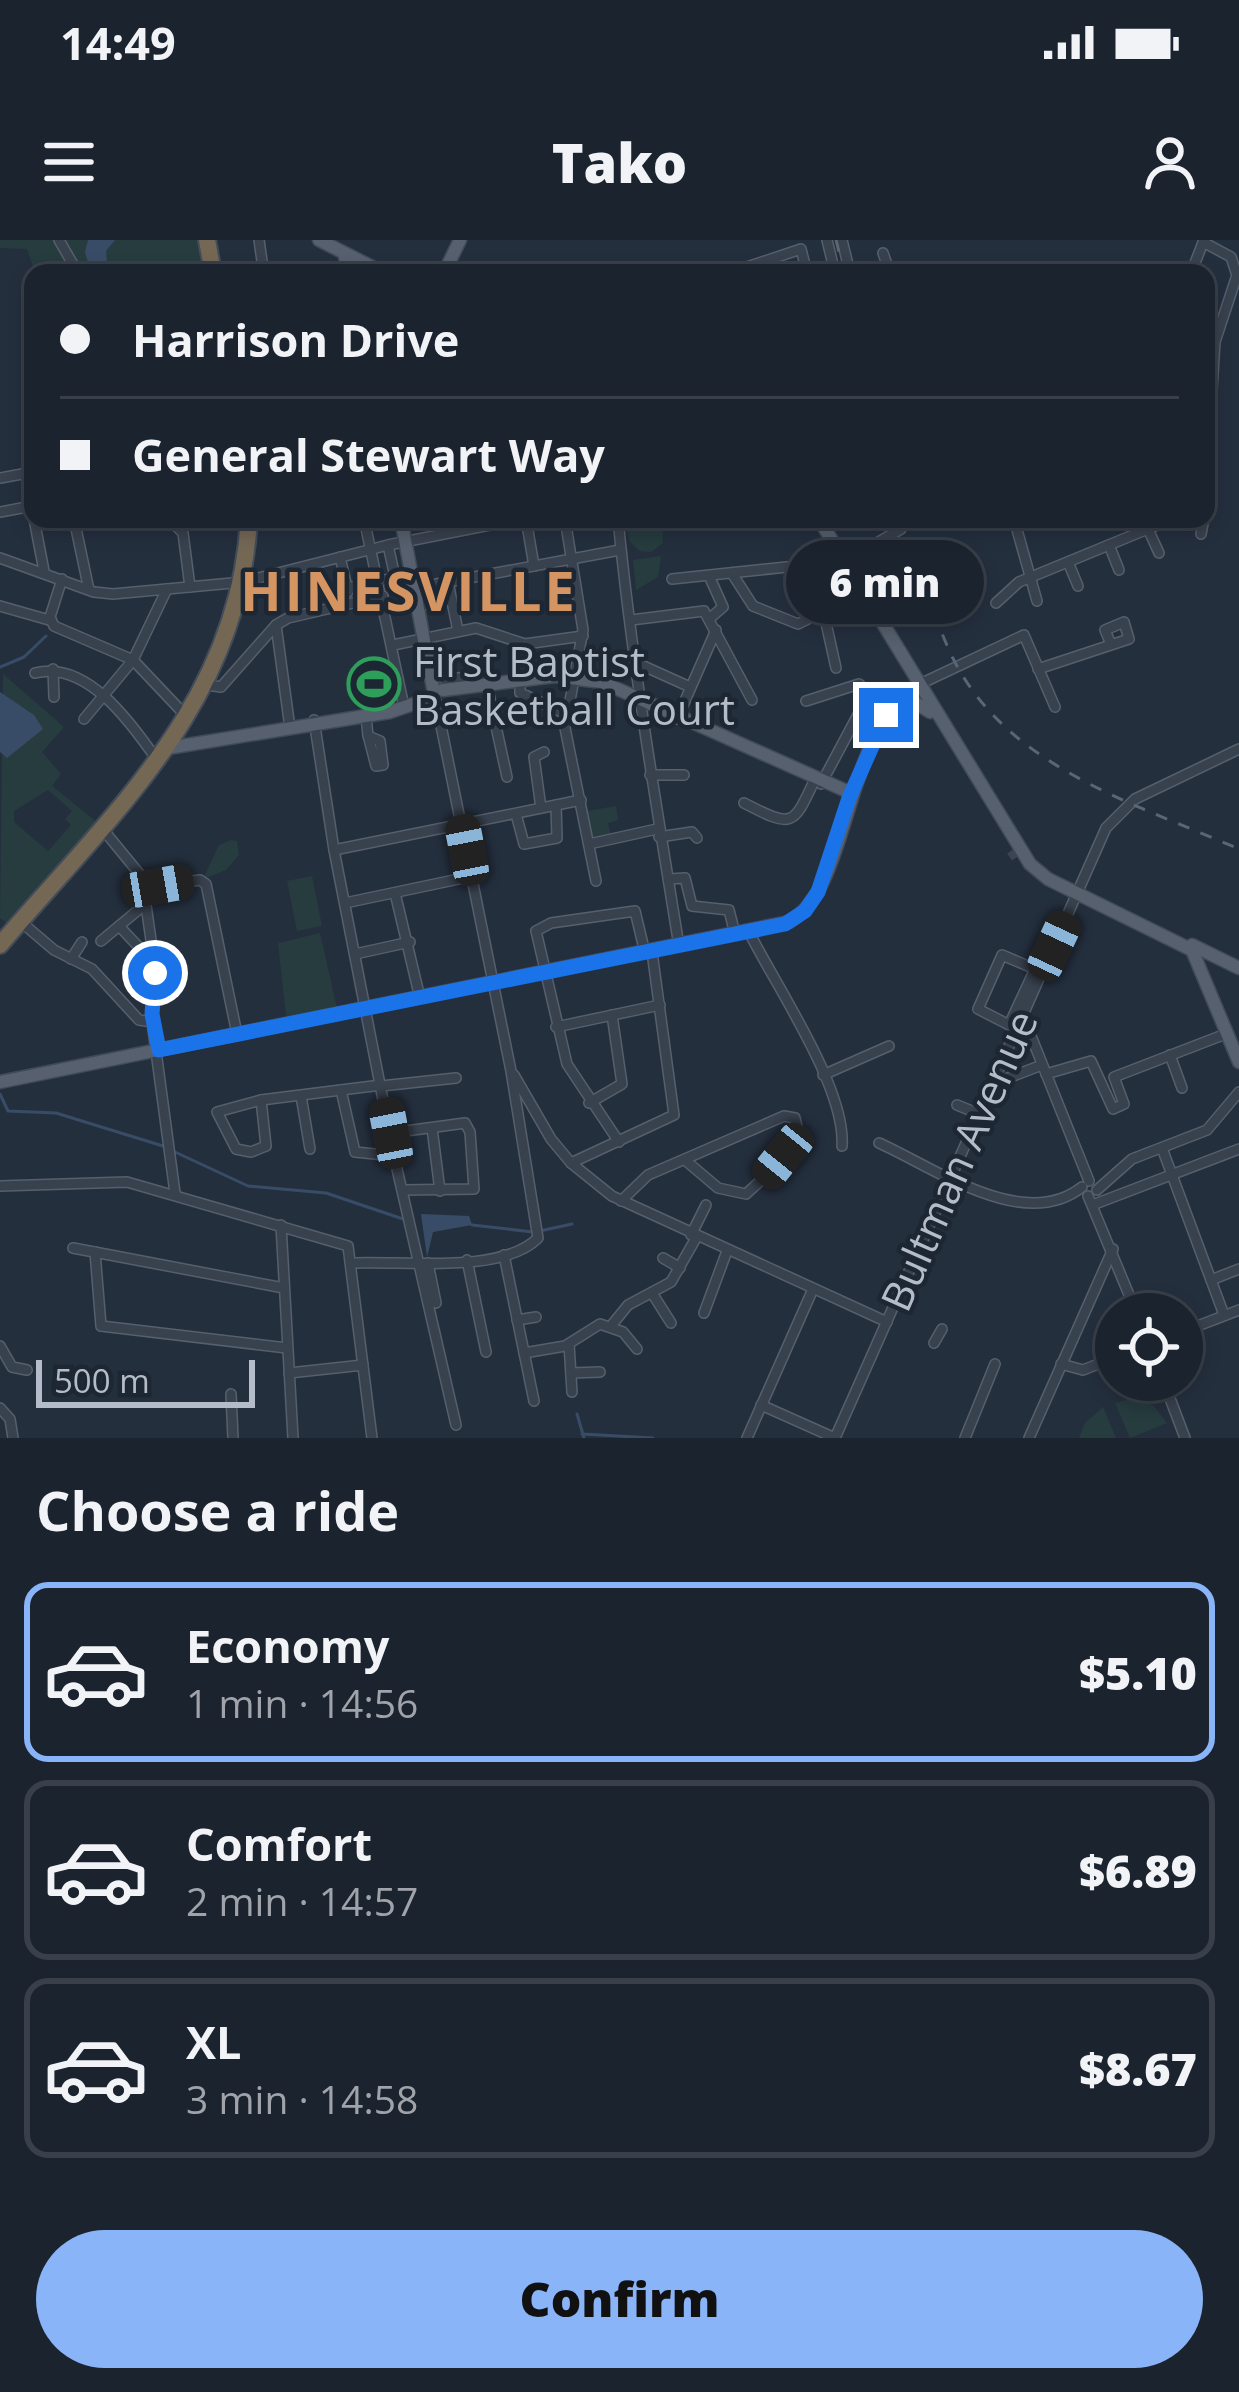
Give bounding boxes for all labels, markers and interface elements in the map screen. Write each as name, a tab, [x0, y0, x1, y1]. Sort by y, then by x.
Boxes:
text: 14:49	[60, 12, 176, 73]
text: Tako	[552, 125, 687, 199]
icon: menu	[36, 129, 102, 195]
icon: person	[1137, 129, 1203, 195]
text: Harrison Drive	[132, 309, 459, 370]
text: General Stewart Way	[132, 424, 605, 485]
callout: 6 min	[787, 541, 985, 625]
district label: HINESVILLE	[240, 553, 578, 627]
text: 6 min	[830, 555, 940, 608]
place label: First Baptist Basketball Court	[413, 632, 735, 737]
sports icon: First Baptist Basketball Court	[346, 656, 402, 712]
route end	[859, 688, 913, 742]
car	[442, 811, 492, 889]
car	[119, 862, 197, 910]
car	[1022, 906, 1086, 986]
route start	[128, 946, 182, 1000]
street label: Bultman Avenue	[866, 1001, 1050, 1319]
car	[366, 1094, 416, 1172]
car	[746, 1117, 820, 1195]
map controls	[1095, 1293, 1203, 1401]
button: locate	[1095, 1293, 1203, 1401]
scale bar	[36, 1354, 255, 1407]
text: 500 m	[54, 1358, 150, 1403]
text: Choose a ride	[36, 1473, 399, 1547]
text: Economy	[186, 1615, 389, 1676]
icon: car	[42, 1618, 150, 1726]
text: $5.10	[1079, 1642, 1197, 1703]
text: 1 min · 14:56	[186, 1676, 418, 1729]
text: Comfort	[186, 1813, 372, 1874]
icon: car	[42, 1816, 150, 1924]
text: $6.89	[1079, 1840, 1197, 1901]
text: 2 min · 14:57	[186, 1874, 418, 1927]
text: XL	[186, 2011, 241, 2072]
icon: car	[42, 2014, 150, 2122]
text: $8.67	[1079, 2038, 1197, 2099]
text: 3 min · 14:58	[186, 2072, 418, 2125]
button: Confirm	[36, 2230, 1203, 2368]

